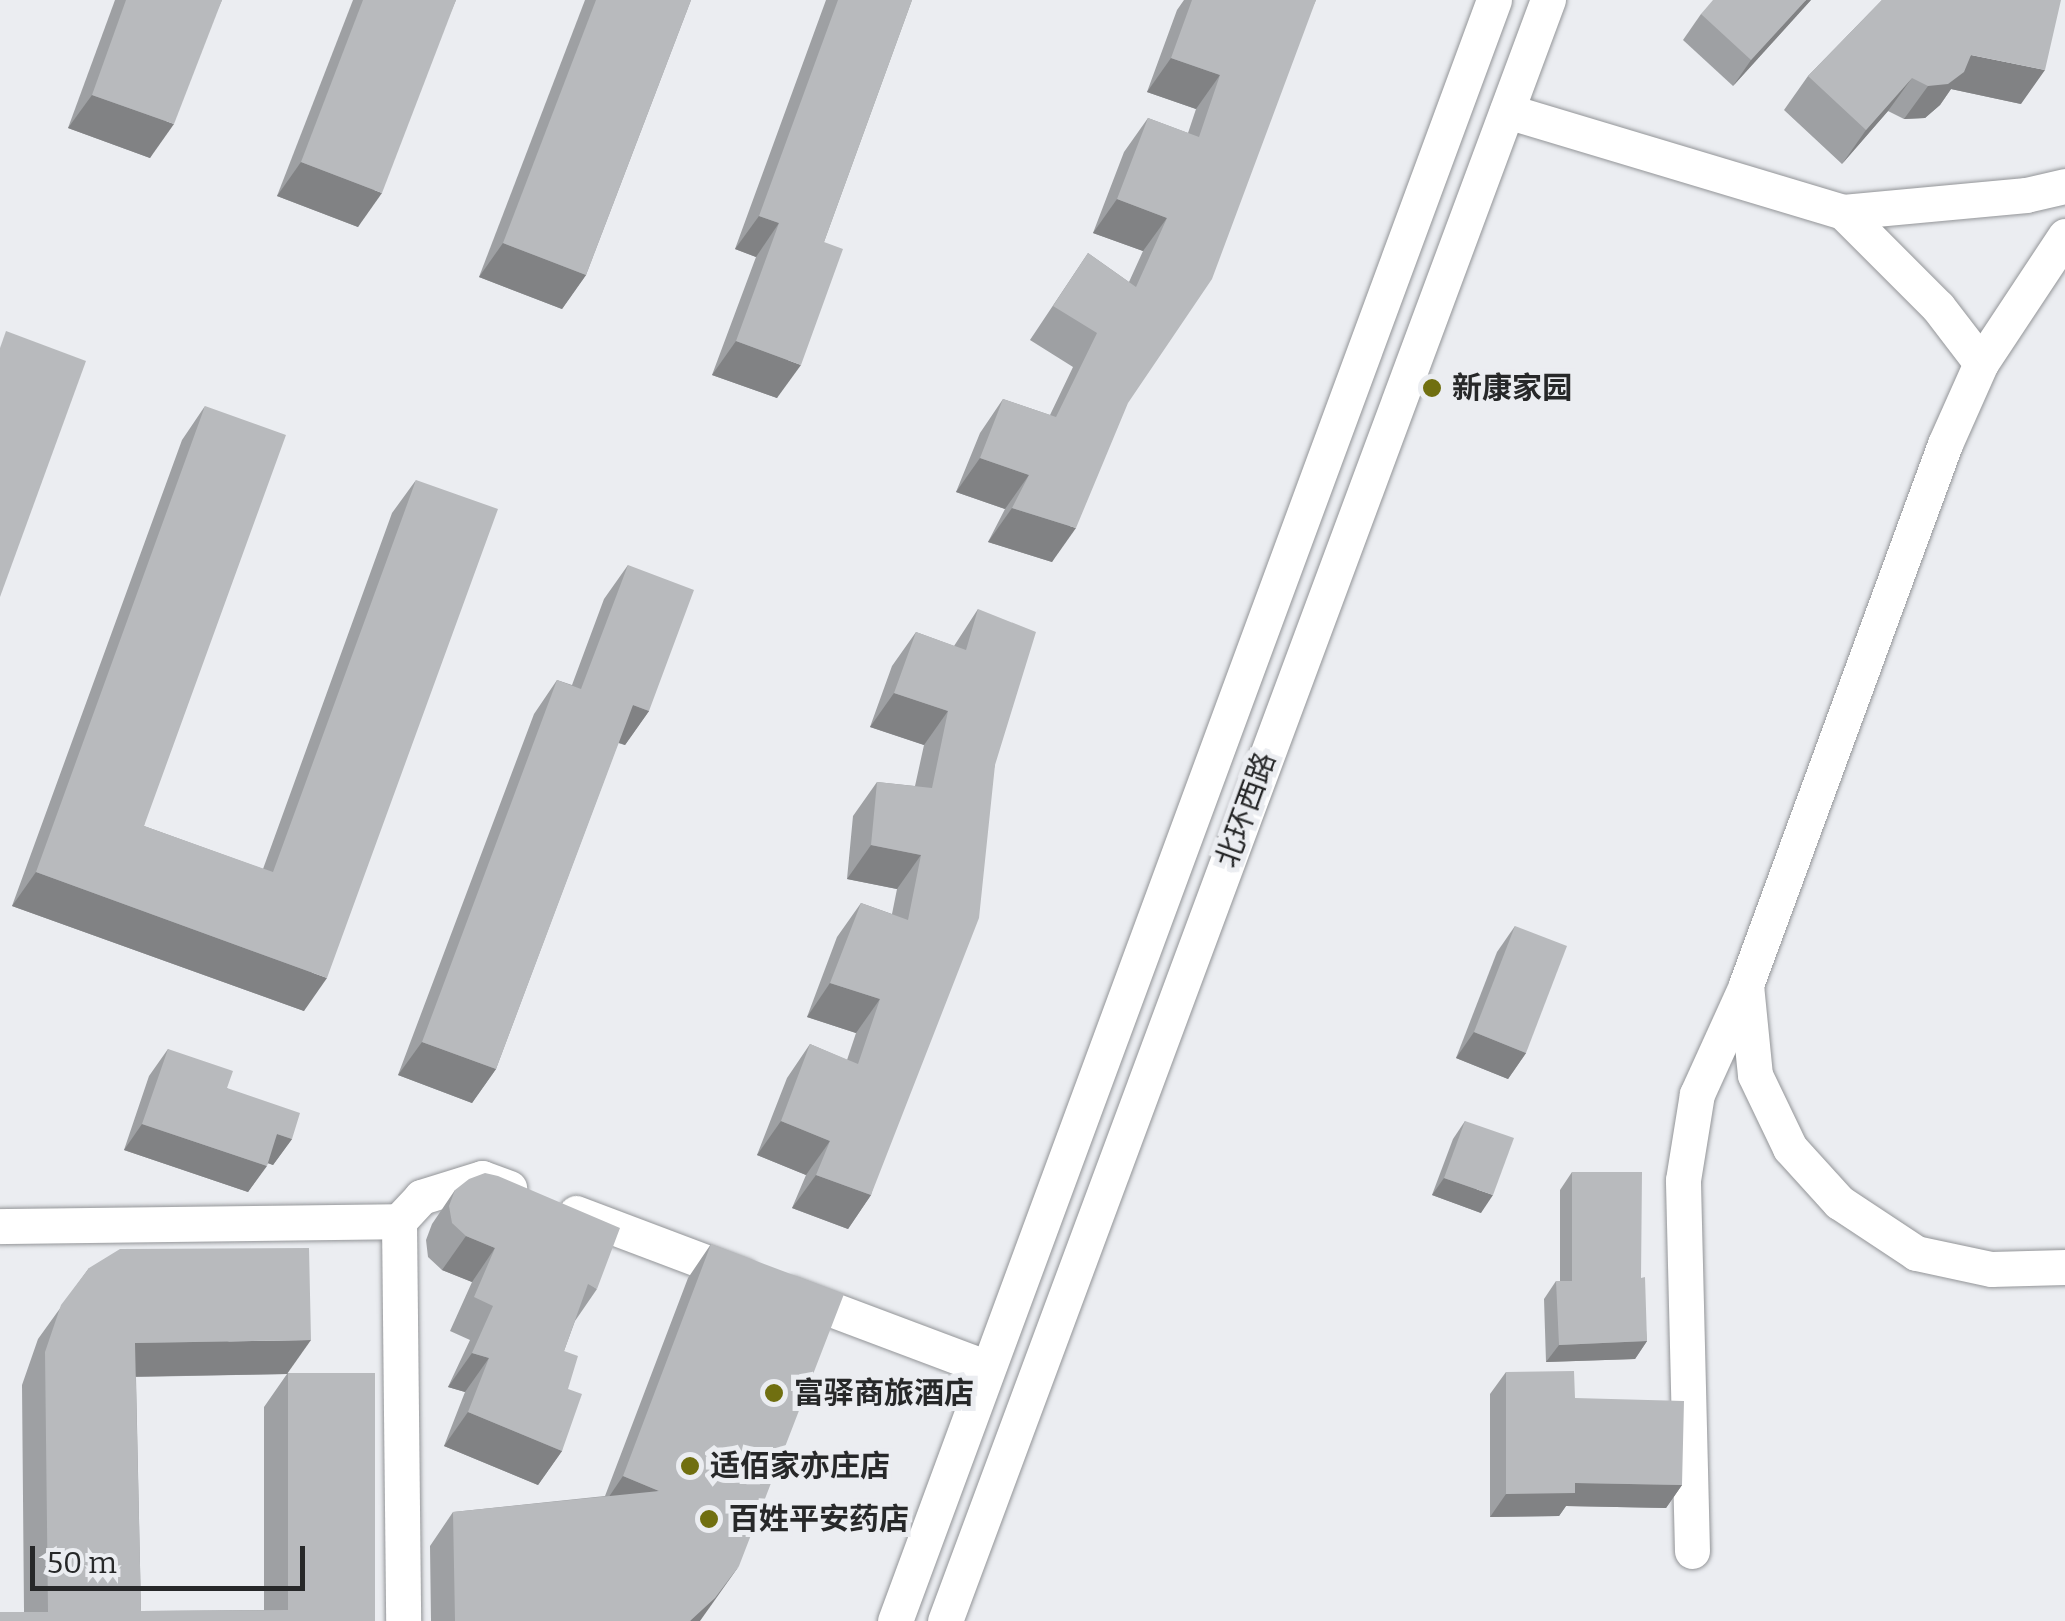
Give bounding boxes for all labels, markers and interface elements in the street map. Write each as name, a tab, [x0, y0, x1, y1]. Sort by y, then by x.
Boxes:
place label: 新康家园	[1452, 370, 1572, 406]
marker: 新康家园	[1421, 377, 1443, 399]
street label: 北环西路	[1209, 747, 1283, 873]
place label: 富驿商旅酒店	[794, 1375, 974, 1411]
marker: 富驿商旅酒店	[763, 1382, 785, 1404]
place label: 适佰家亦庄店	[710, 1448, 890, 1484]
marker: 适佰家亦庄店	[679, 1455, 701, 1477]
place label: 百姓平安药店	[729, 1501, 909, 1537]
marker: 百姓平安药店	[698, 1508, 720, 1530]
scale bar	[35, 1526, 310, 1588]
text: 50 m	[47, 1545, 117, 1581]

